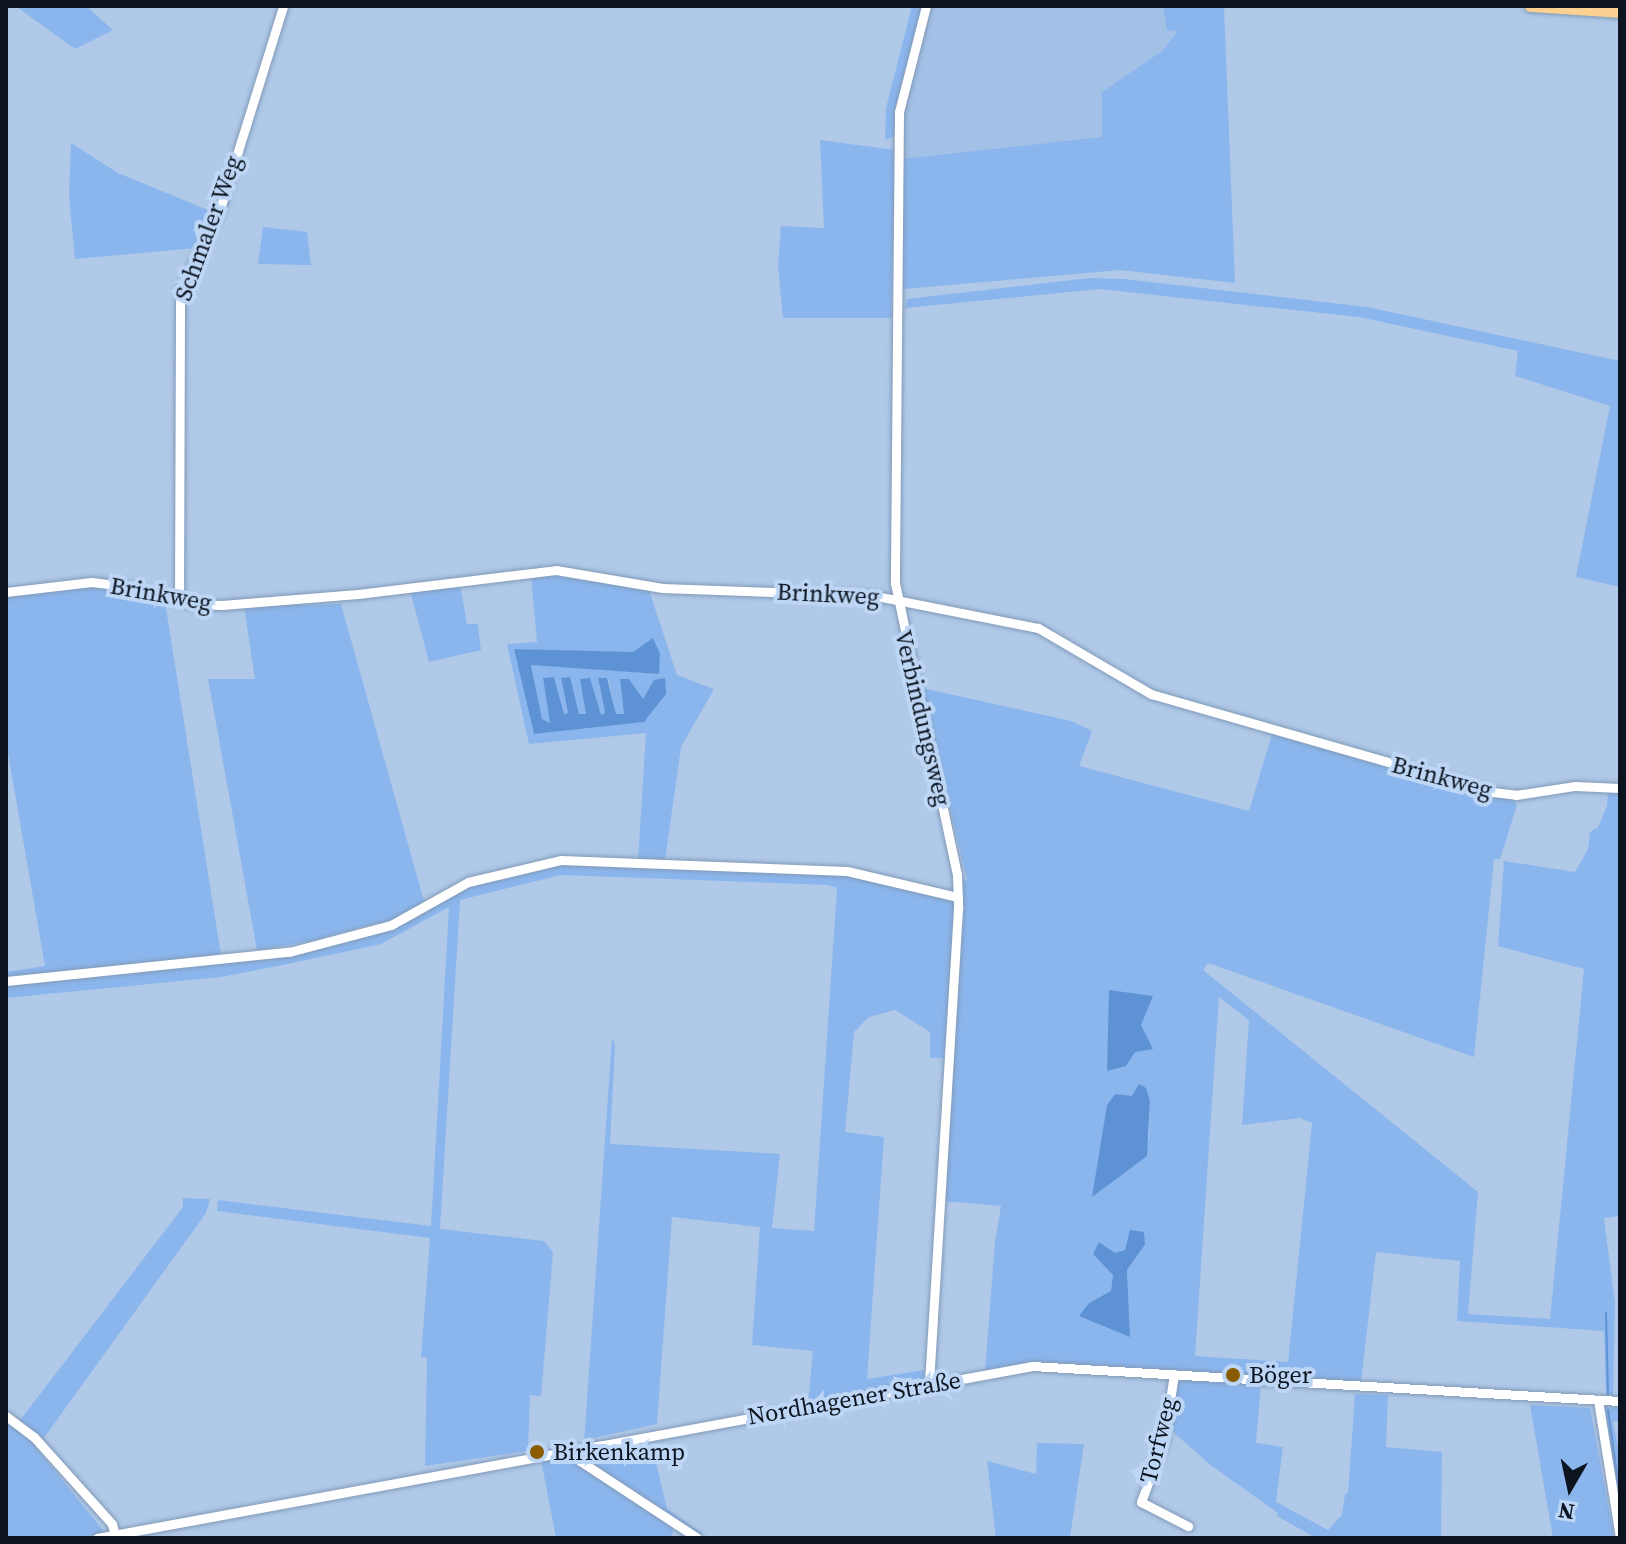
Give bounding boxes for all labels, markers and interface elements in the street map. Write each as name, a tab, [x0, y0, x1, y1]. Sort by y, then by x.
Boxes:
street label: Schmaler Weg	[168, 151, 248, 305]
street label: Brinkweg	[108, 571, 214, 617]
street label: Brinkweg	[776, 577, 880, 611]
street label: Verbindungsweg	[889, 627, 957, 809]
street label: Brinkweg	[1389, 750, 1495, 804]
place label: Böger	[1249, 1361, 1312, 1389]
street label: Nordhagener Straße	[745, 1365, 963, 1431]
marker: Böger	[1224, 1366, 1242, 1384]
street label: Torfweg	[1133, 1394, 1183, 1486]
place label: Birkenkamp	[553, 1438, 685, 1466]
marker: Birkenkamp	[528, 1443, 546, 1461]
north arrow	[1530, 1448, 1610, 1528]
text: N	[1556, 1496, 1577, 1528]

